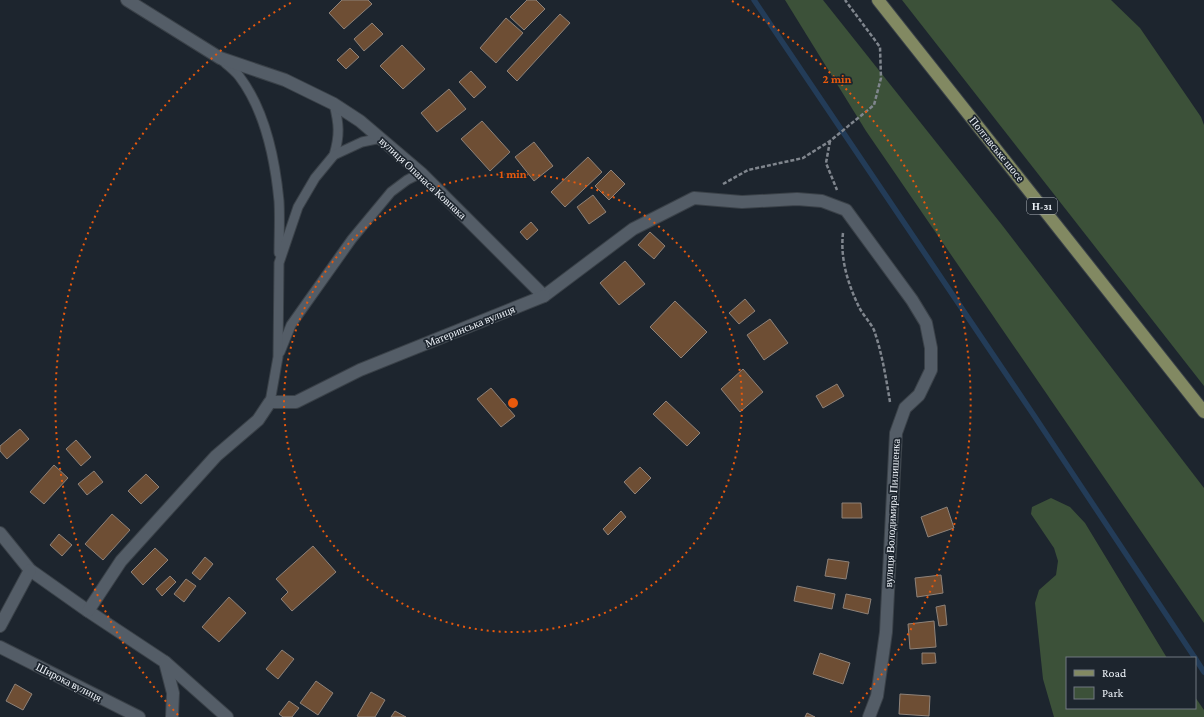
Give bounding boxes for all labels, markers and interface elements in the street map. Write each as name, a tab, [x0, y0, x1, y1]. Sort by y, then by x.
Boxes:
text: 2 min	[823, 72, 852, 86]
street label: Полтавське шосе	[967, 114, 1027, 184]
street label: вулиця Опанаса Ковпака	[377, 135, 469, 221]
text: 1 min	[499, 167, 527, 181]
road number: Н-31	[1027, 198, 1057, 214]
street label: Материнська вулиця	[423, 303, 517, 349]
centre of rings	[506, 396, 520, 410]
street label: вулиця Володимира Пилишенка	[882, 438, 902, 588]
legend	[1066, 657, 1196, 709]
street label: Широка вулиця	[34, 660, 104, 704]
text: Road	[1102, 666, 1127, 680]
text: Park	[1102, 686, 1124, 700]

